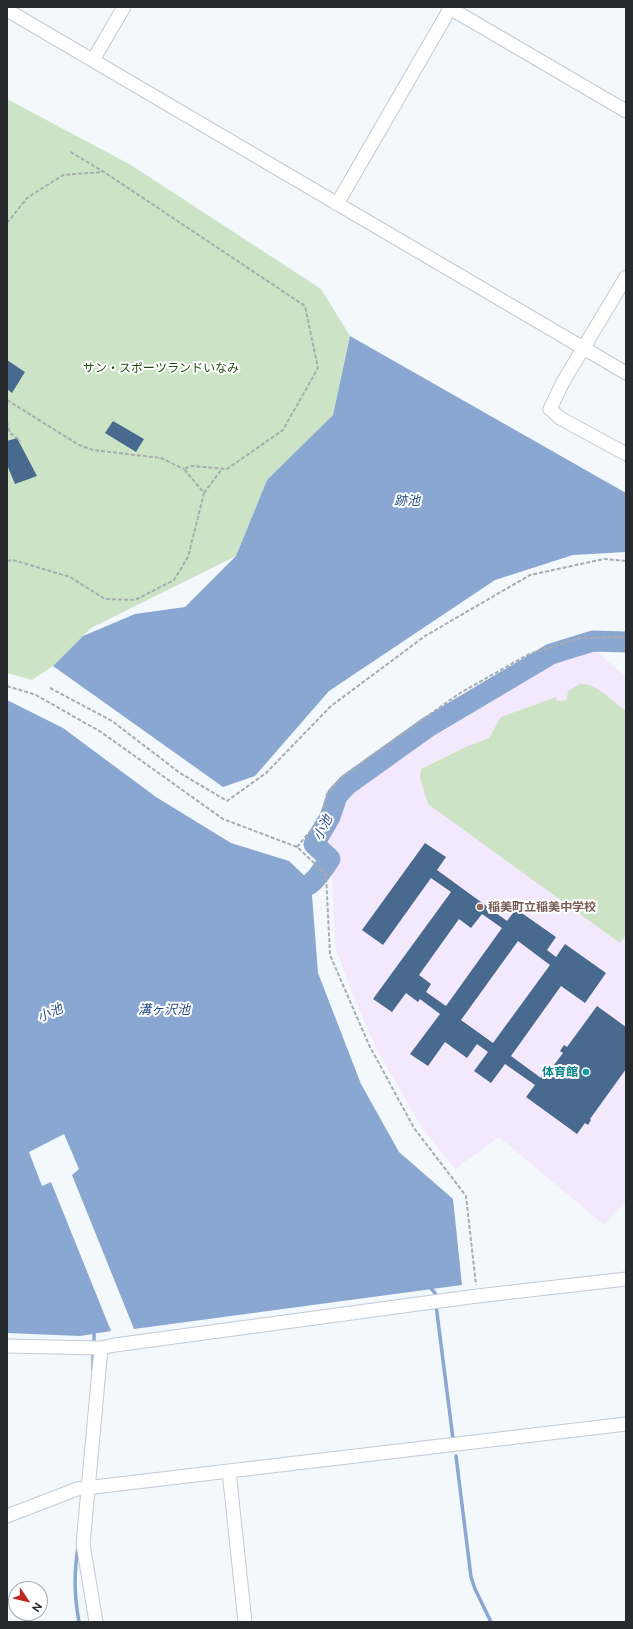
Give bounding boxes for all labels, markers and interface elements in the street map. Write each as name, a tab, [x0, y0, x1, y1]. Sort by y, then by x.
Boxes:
park label: サン・スポーツランドいなみ	[83, 361, 239, 375]
water label: 跡池	[394, 493, 420, 509]
water label: 小池	[310, 813, 336, 843]
place label: 稲美町立稲美中学校	[488, 900, 596, 914]
marker: 稲美町立稲美中学校	[475, 902, 485, 912]
water label: 小池	[35, 1001, 65, 1025]
water label: 溝ヶ沢池	[138, 1002, 190, 1018]
place label: 体育館	[542, 1065, 578, 1079]
marker: 体育館	[581, 1067, 591, 1077]
north arrow	[8, 1581, 48, 1621]
text: N	[30, 1600, 44, 1614]

